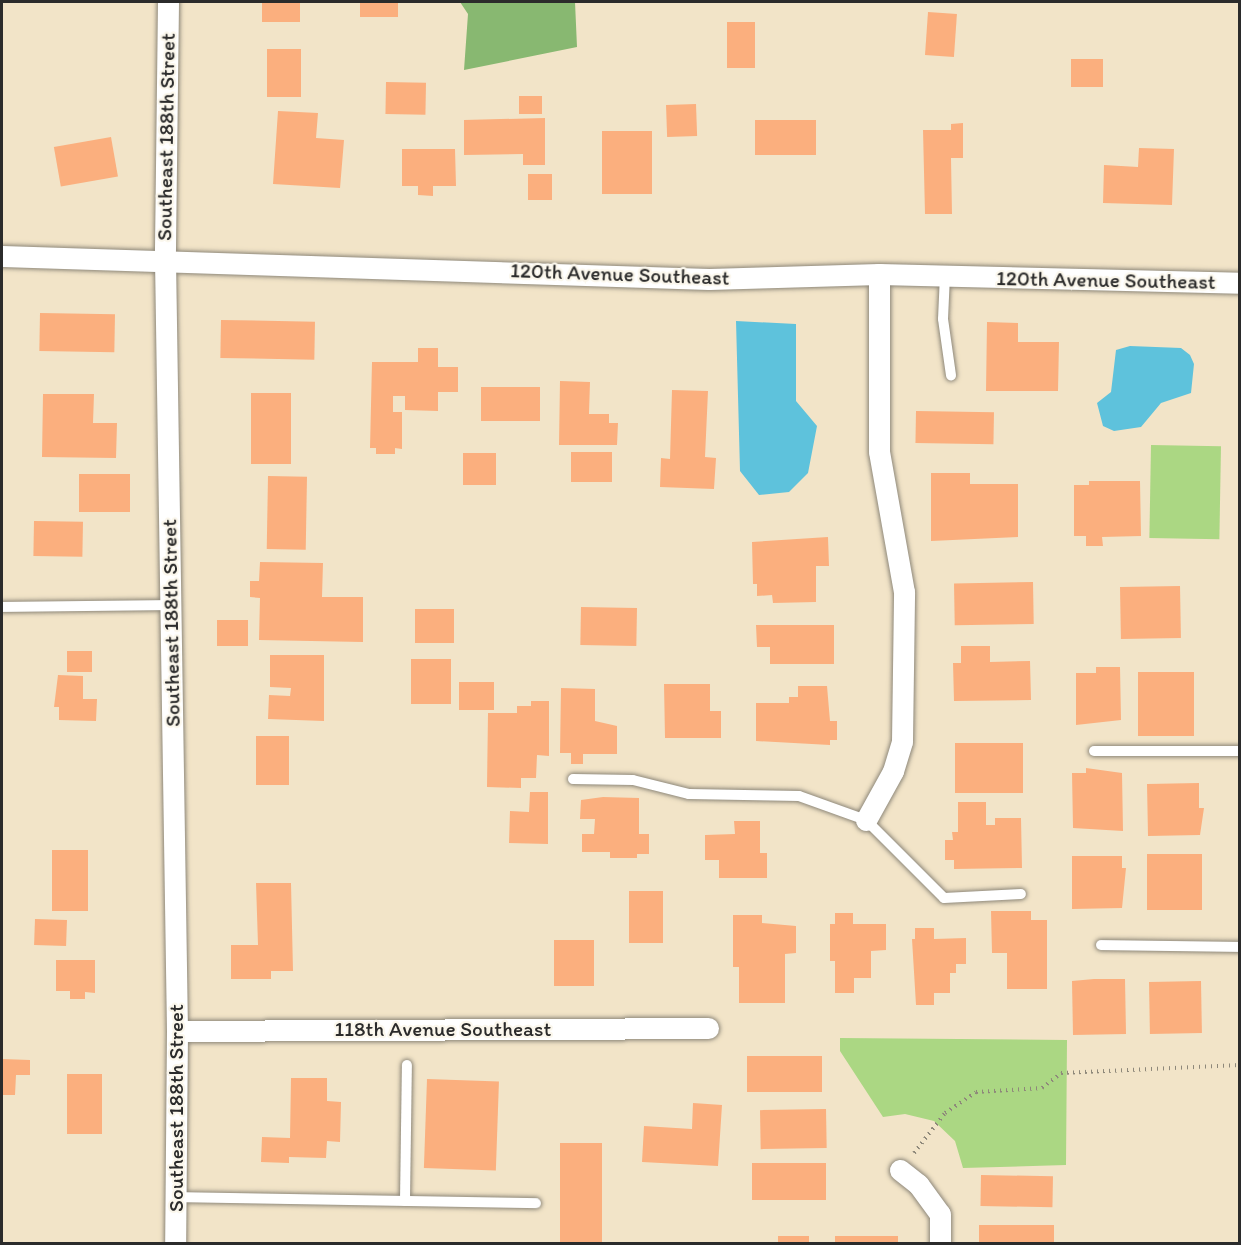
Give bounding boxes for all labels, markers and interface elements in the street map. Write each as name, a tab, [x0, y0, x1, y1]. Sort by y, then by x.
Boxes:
street label: Southeast 188th Street	[152, 33, 180, 241]
street label: 120th Avenue Southeast	[510, 258, 730, 290]
street label: 120th Avenue Southeast	[997, 265, 1215, 295]
street label: Southeast 188th Street	[157, 519, 185, 727]
street label: Southeast 188th Street	[163, 1004, 189, 1212]
street label: 118th Avenue Southeast	[335, 1016, 551, 1042]

